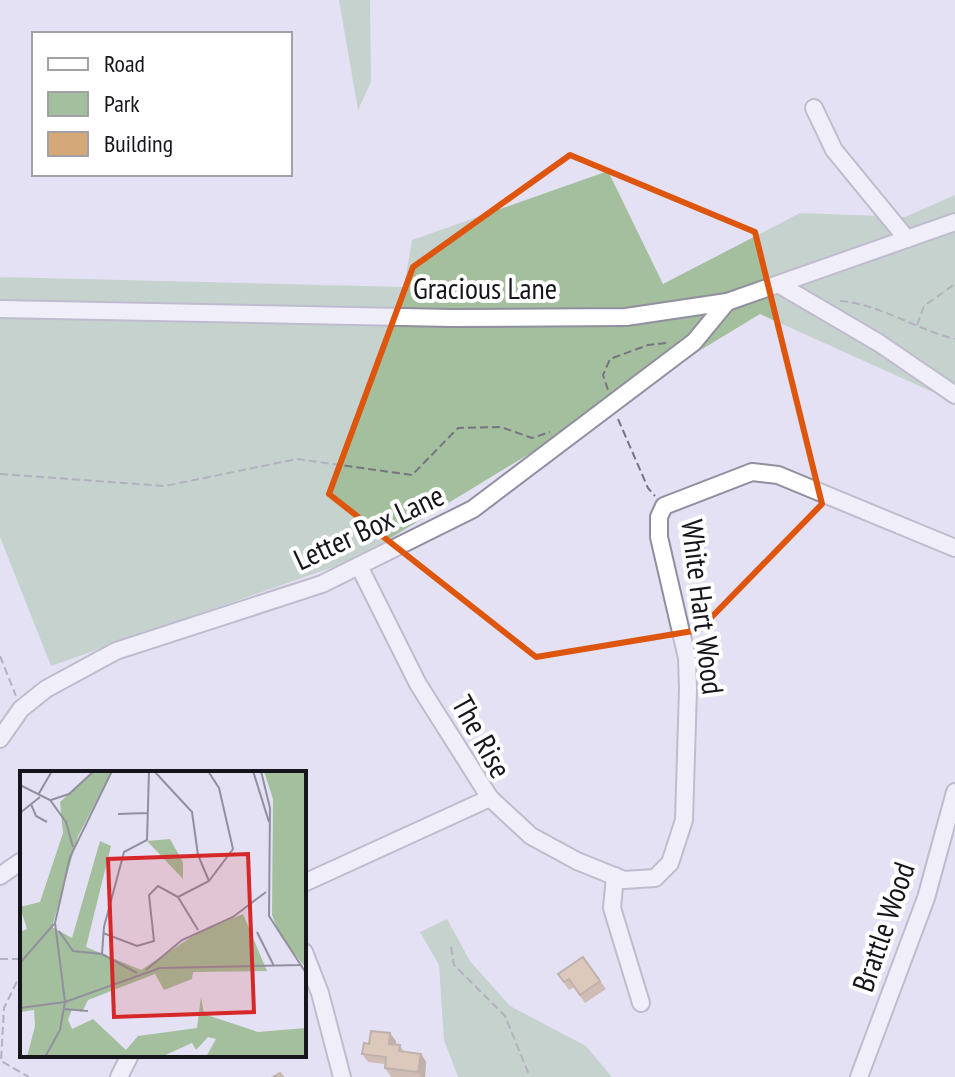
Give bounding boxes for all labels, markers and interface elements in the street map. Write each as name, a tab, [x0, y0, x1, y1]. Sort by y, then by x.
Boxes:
legend	[32, 32, 292, 176]
text: Road	[104, 48, 145, 79]
text: Park	[104, 88, 140, 119]
text: Building	[104, 128, 173, 159]
street label: Gracious Lane	[413, 268, 557, 307]
street label: Letter Box Lane	[287, 475, 450, 578]
street label: White Hart Wood	[673, 517, 734, 696]
street label: The Rise	[444, 688, 521, 785]
inset map	[20, 771, 306, 1057]
street label: Brattle Wood	[842, 857, 923, 996]

